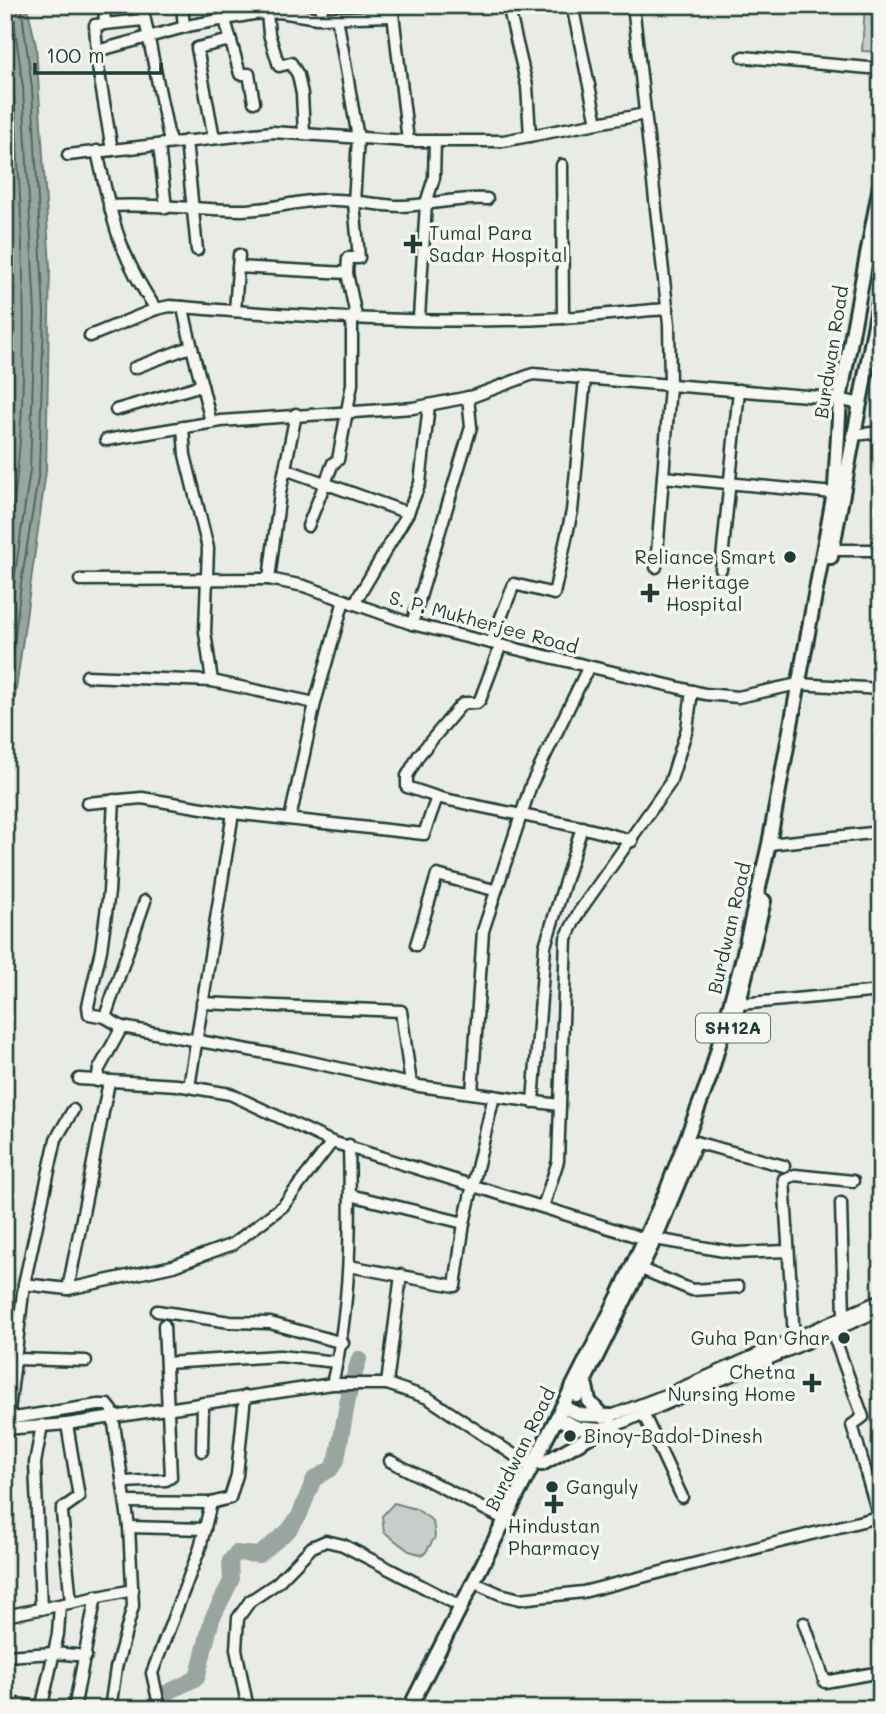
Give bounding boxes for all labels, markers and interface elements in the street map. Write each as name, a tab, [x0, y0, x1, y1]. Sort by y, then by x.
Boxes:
scale bar	[35, 32, 161, 76]
text: 100 m	[46, 41, 105, 68]
place label: Tumal Para Sadar Hospital	[429, 220, 568, 267]
marker: Tumal Para Sadar Hospital	[403, 234, 423, 254]
street label: Burdwan Road	[808, 284, 853, 420]
place label: Reliance Smart	[635, 544, 776, 569]
marker: Reliance Smart	[782, 549, 798, 565]
place label: Heritage Hospital	[666, 569, 750, 616]
marker: Heritage Hospital	[640, 583, 660, 603]
street label: S. P. Mukherjee Road	[387, 584, 581, 659]
street label: Burdwan Road	[701, 860, 756, 996]
road number: SH12A	[696, 1014, 770, 1042]
place label: Guha Pan Ghar	[691, 1325, 830, 1350]
marker: Guha Pan Ghar	[836, 1330, 852, 1346]
place label: Chetna Nursing Home	[668, 1359, 796, 1406]
marker: Chetna Nursing Home	[802, 1373, 822, 1393]
street label: Burdwan Road	[479, 1383, 560, 1515]
place label: Binoy-Badol-Dinesh	[584, 1423, 762, 1448]
marker: Binoy-Badol-Dinesh	[562, 1428, 578, 1444]
place label: Ganguly	[566, 1474, 639, 1499]
marker: Ganguly	[544, 1479, 560, 1495]
marker: Hindustan Pharmacy	[546, 1496, 562, 1512]
place label: Hindustan Pharmacy	[508, 1513, 600, 1560]

